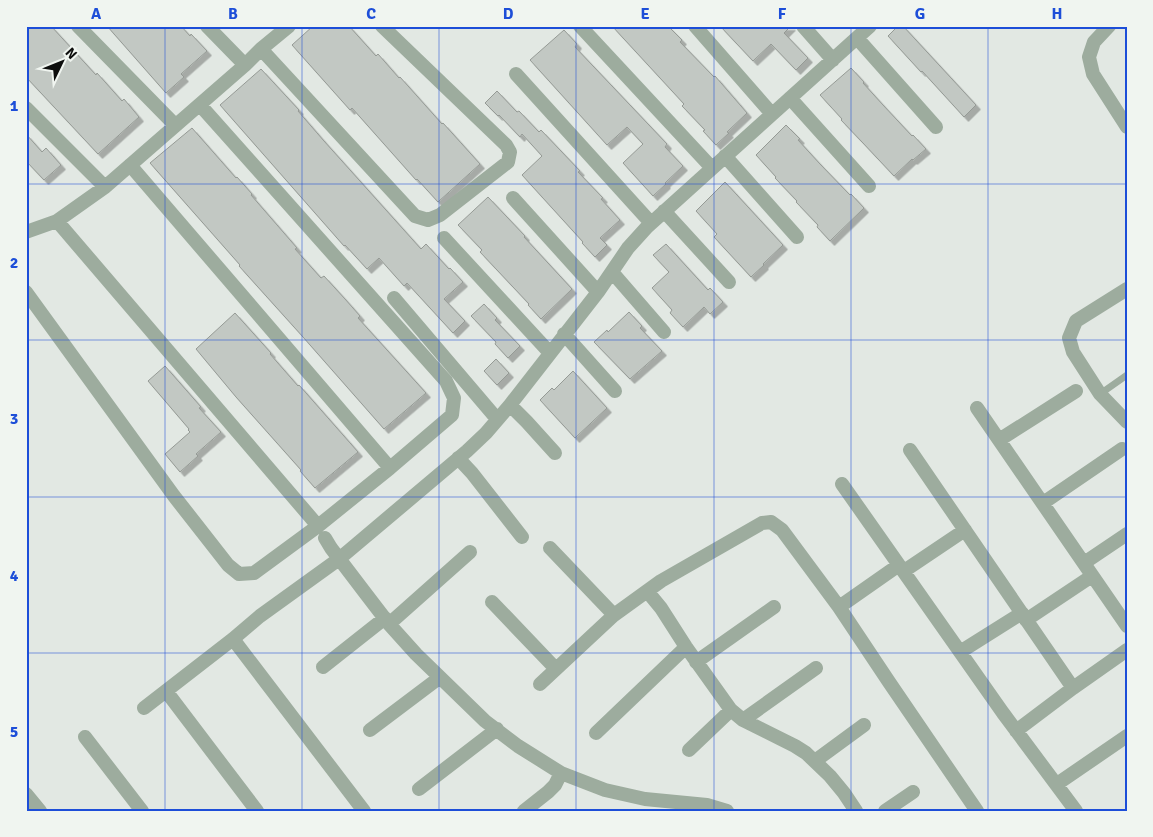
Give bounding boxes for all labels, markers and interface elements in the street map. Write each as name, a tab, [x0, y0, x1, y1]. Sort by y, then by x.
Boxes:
text: A	[91, 4, 102, 24]
text: B	[228, 4, 238, 24]
text: C	[366, 4, 376, 24]
text: D	[503, 4, 514, 24]
text: E	[640, 4, 650, 24]
text: F	[778, 4, 787, 24]
text: G	[915, 4, 925, 24]
text: H	[1052, 4, 1062, 24]
north arrow	[38, 38, 88, 88]
text: N	[62, 44, 81, 63]
text: 1	[10, 96, 19, 116]
text: 2	[10, 253, 18, 273]
text: 3	[10, 409, 18, 429]
text: 4	[10, 566, 19, 586]
text: 5	[10, 722, 18, 742]

